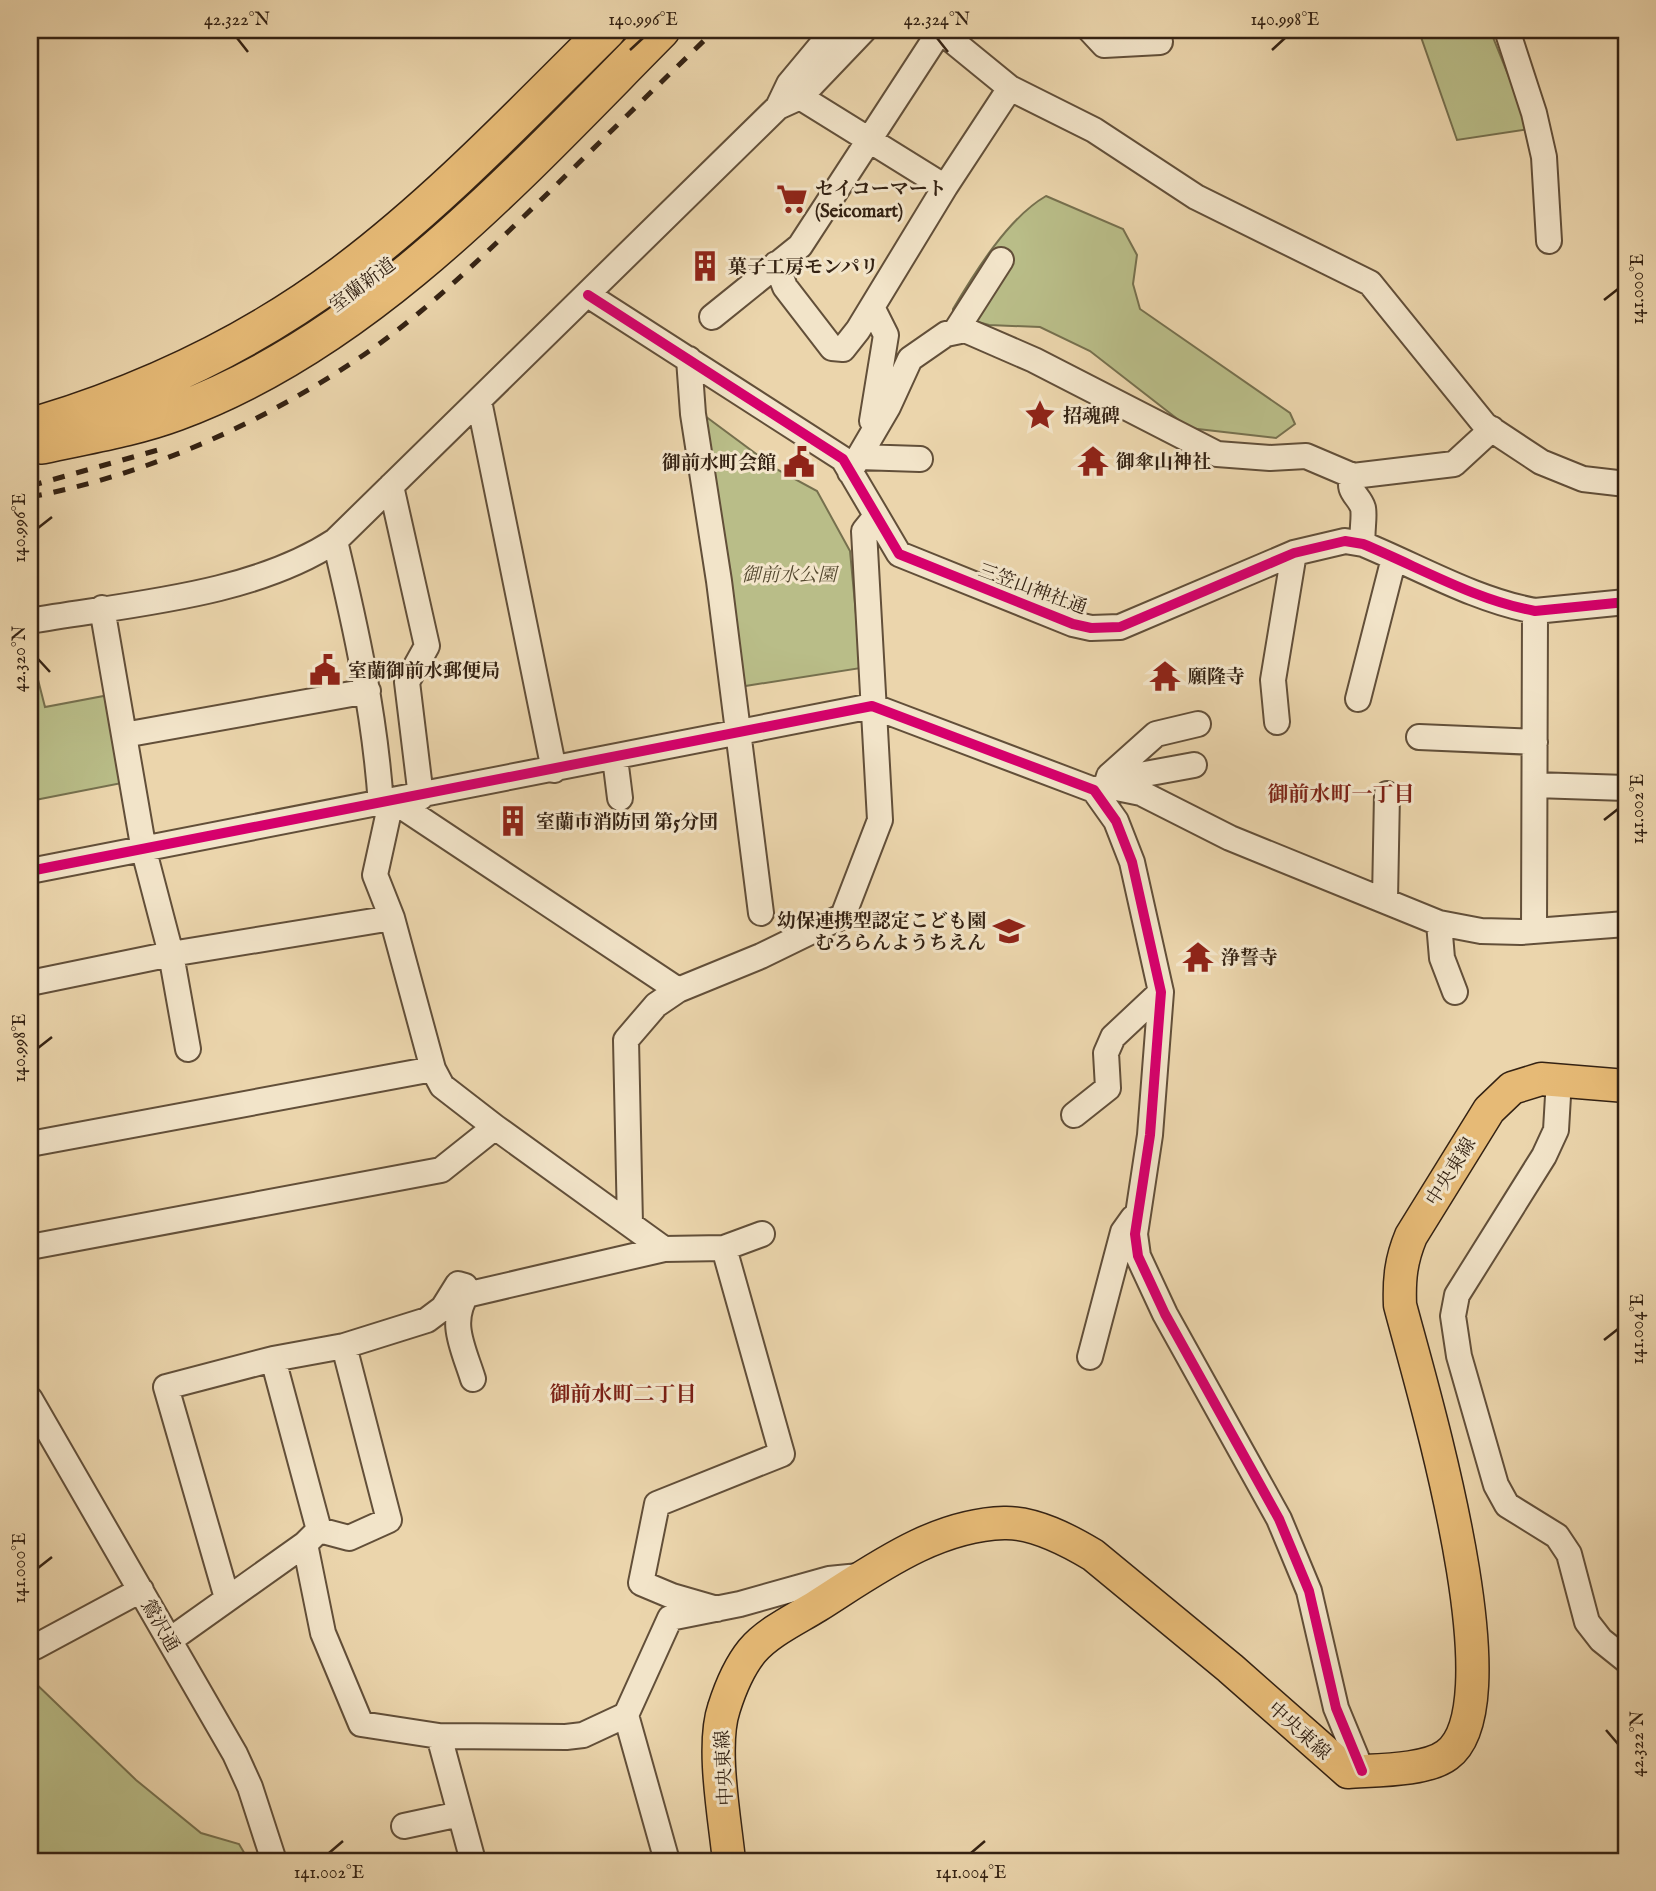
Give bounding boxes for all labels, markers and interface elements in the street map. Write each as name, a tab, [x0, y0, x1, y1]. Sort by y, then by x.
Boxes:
text: 42.322°N	[204, 9, 270, 32]
text: 140.996°E	[608, 9, 678, 32]
text: 42.324°N	[904, 9, 971, 32]
text: 140.998°E	[1250, 9, 1320, 32]
place label: セイコーマート (Seicomart)	[815, 178, 947, 224]
supermarket icon: セイコーマート (Seicomart)	[775, 182, 809, 216]
building icon: 菓子工房モンパリ	[688, 249, 722, 283]
street label: 室蘭新道	[326, 253, 401, 318]
text: 141.000°E	[1627, 254, 1650, 324]
place label: 菓子工房モンパリ	[728, 256, 879, 280]
place icon: 招魂碑	[1023, 398, 1057, 432]
place label: 招魂碑	[1063, 405, 1120, 429]
temple icon: 御傘山神社	[1076, 444, 1110, 478]
public building icon: 御前水町会館	[782, 445, 816, 479]
place label: 御傘山神社	[1116, 451, 1211, 475]
place label: 御前水町会館	[662, 452, 776, 476]
text: 140.996°E	[9, 493, 32, 563]
street label: 三笠山神社通	[975, 559, 1090, 621]
park label: 御前水公園	[741, 564, 839, 588]
text: 42.320°N	[9, 625, 32, 692]
public building icon: 室蘭御前水郵便局	[308, 653, 342, 687]
temple icon: 願隆寺	[1148, 659, 1182, 693]
place label: 室蘭御前水郵便局	[348, 660, 500, 684]
place label: 願隆寺	[1188, 666, 1245, 690]
text: 141.002°E	[1627, 774, 1650, 844]
district label: 御前水町一丁目	[1268, 782, 1415, 809]
building icon: 室蘭市消防団 第5分団	[496, 804, 530, 838]
place label: 室蘭市消防団 第5分団	[536, 811, 718, 835]
place label: 幼保連携型認定こども園 むろらんようちえん	[777, 910, 986, 956]
school or university icon: 幼保連携型認定こども園 むろらんようちえん	[992, 914, 1026, 948]
temple icon: 浄誓寺	[1181, 940, 1215, 974]
place label: 浄誓寺	[1221, 947, 1278, 971]
text: 140.998°E	[9, 1013, 32, 1083]
street label: 中央東線	[1421, 1133, 1482, 1211]
text: 141.004°E	[1627, 1294, 1650, 1364]
district label: 御前水町二丁目	[550, 1382, 697, 1409]
text: 141.000°E	[9, 1533, 32, 1603]
street label: 鶯沢通	[135, 1595, 184, 1657]
street label: 中央東線	[1262, 1697, 1335, 1766]
text: 42.322°N	[1627, 1711, 1650, 1777]
street label: 中央東線	[711, 1729, 739, 1806]
text: 141.002°E	[294, 1862, 364, 1885]
text: 141.004°E	[936, 1862, 1006, 1885]

